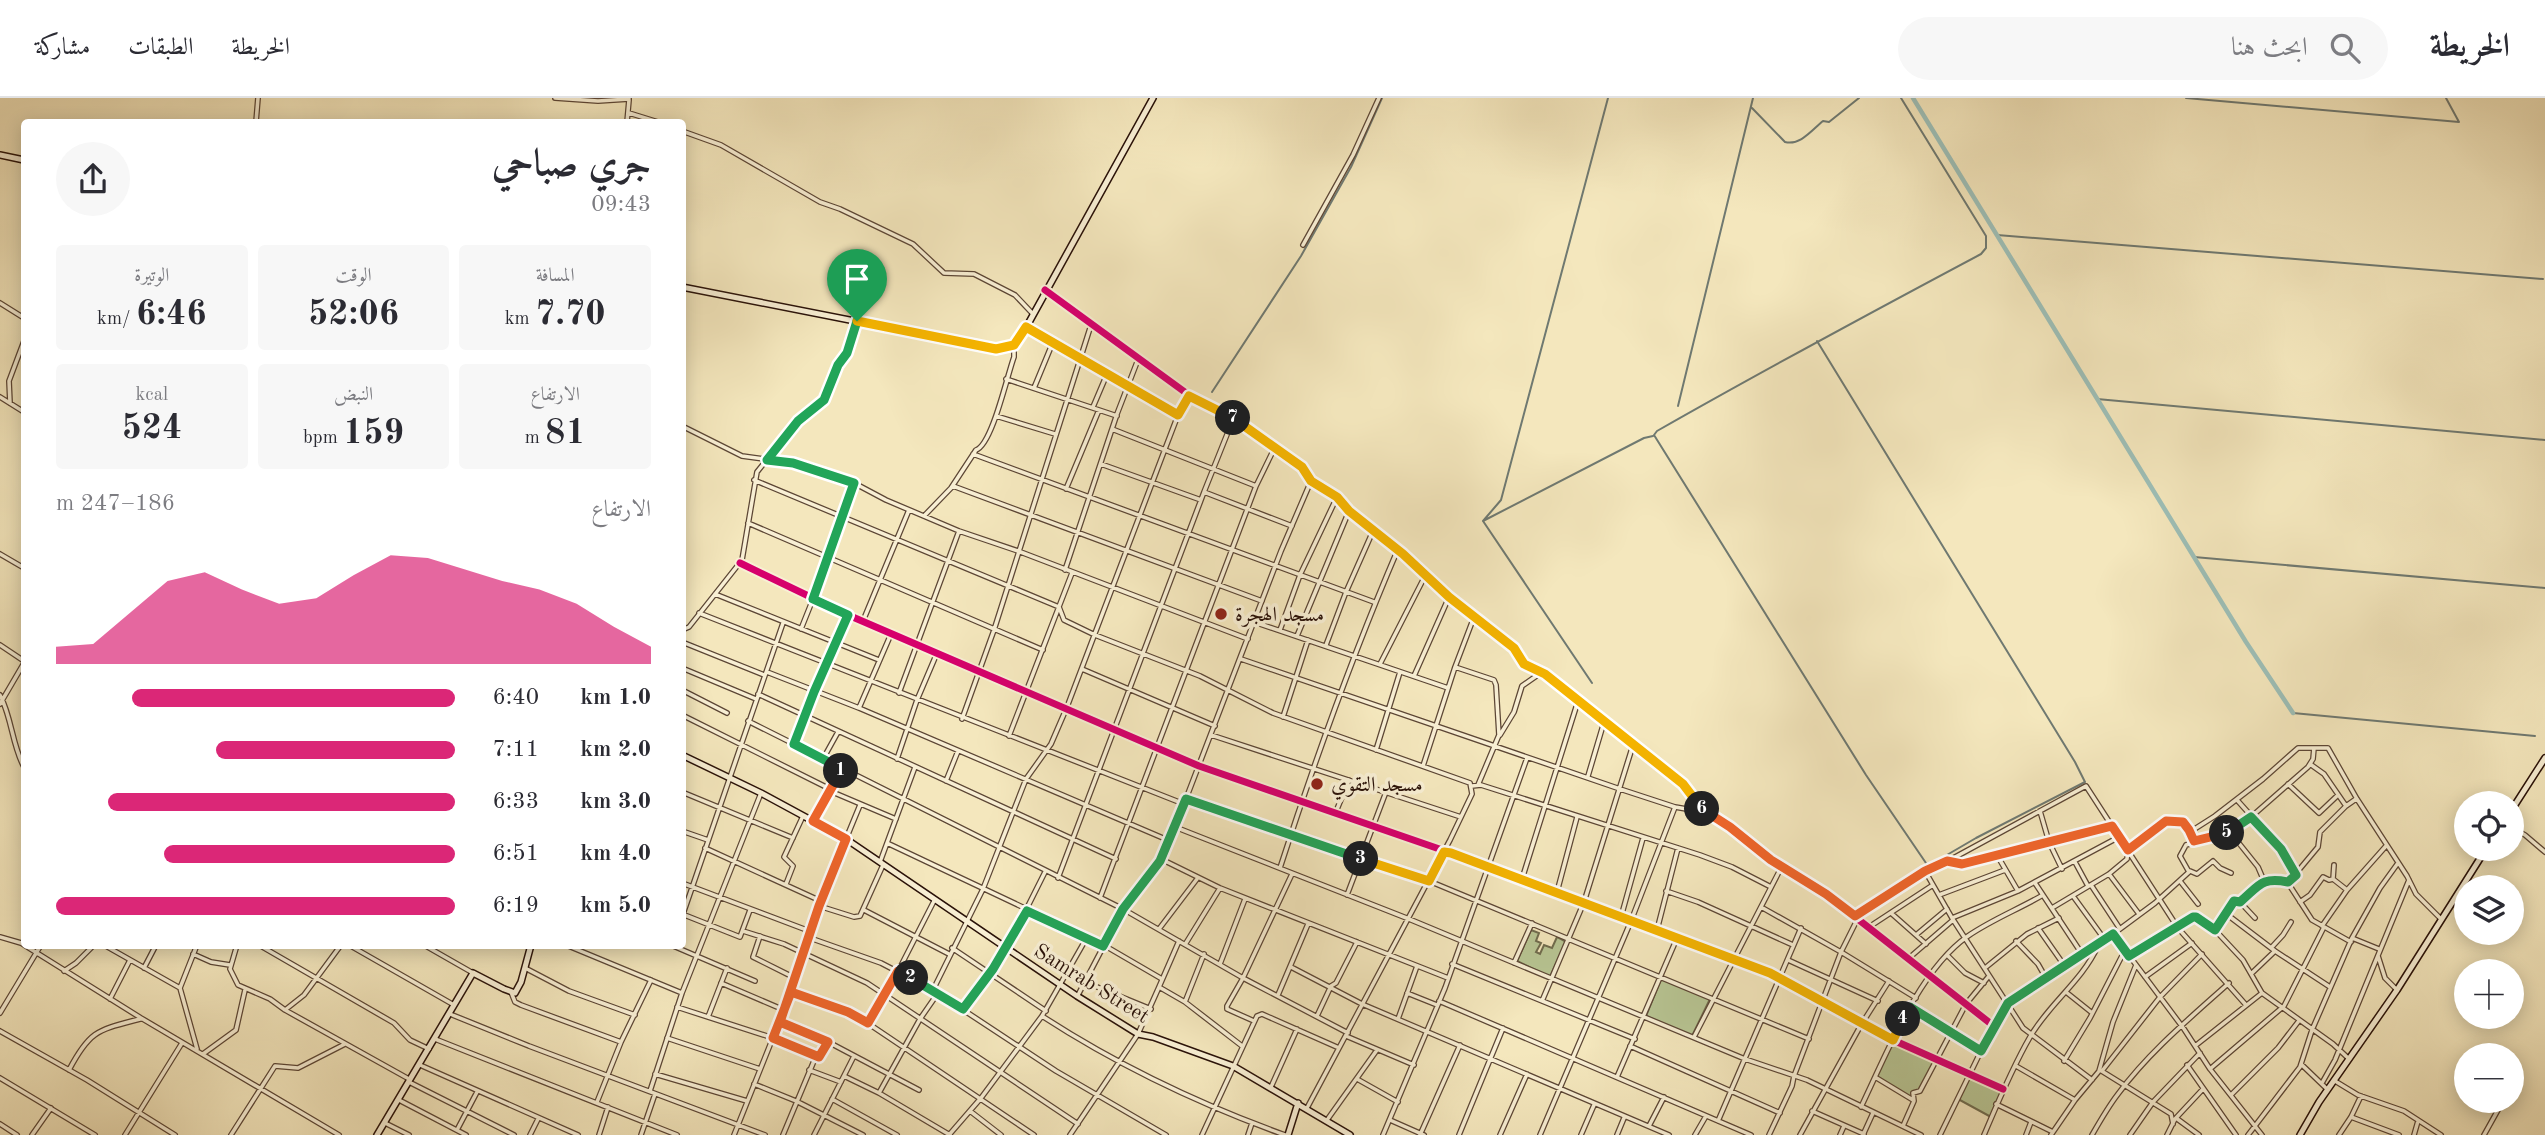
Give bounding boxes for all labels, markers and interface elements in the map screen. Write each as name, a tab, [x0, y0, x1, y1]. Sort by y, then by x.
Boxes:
search box	[1898, 17, 2388, 80]
icon: search	[2326, 29, 2364, 67]
text: الخريطة	[2430, 31, 2510, 64]
text: ابحث هنا	[2231, 35, 2308, 61]
text: مشاركة	[35, 36, 90, 60]
text: الطبقات	[128, 36, 194, 60]
text: الخريطة	[232, 36, 290, 60]
button: share	[56, 142, 130, 216]
text: جري صباحي	[492, 146, 651, 184]
text: 09:43	[591, 193, 651, 216]
pin	[827, 249, 887, 321]
icon: arrive	[838, 260, 876, 298]
text: الوتيرة	[134, 267, 169, 286]
text: الوقت	[335, 267, 372, 286]
text: المسافة	[536, 267, 575, 286]
text: 6:46	[136, 297, 207, 332]
text: 52:06	[308, 297, 399, 332]
text: 7.70	[535, 297, 606, 332]
text: /km	[97, 310, 136, 329]
text: km	[505, 310, 535, 329]
text: kcal	[135, 386, 168, 405]
text: النبض	[334, 386, 373, 405]
text: الارتفاع	[531, 386, 580, 405]
pin: 7	[1216, 400, 1250, 436]
text: 7	[1227, 408, 1238, 427]
text: 524	[121, 411, 182, 446]
text: 159	[343, 416, 404, 451]
text: 81	[545, 416, 586, 451]
text: bpm	[303, 429, 343, 448]
text: m	[525, 429, 545, 448]
text: 186–247 m	[56, 492, 175, 515]
text: الارتفاع	[591, 498, 651, 521]
place label: مسجد الهجرة	[1235, 605, 1324, 627]
marker: مسجد الهجرة	[1213, 606, 1229, 622]
text: 6:40	[493, 686, 539, 709]
text: 1.0 km	[580, 686, 651, 709]
text: 7:11	[493, 738, 539, 761]
text: 2.0 km	[580, 738, 651, 761]
pin: 1	[824, 754, 858, 788]
text: 1	[835, 761, 846, 780]
place label: مسجد التقوي	[1331, 775, 1423, 800]
marker: مسجد التقوي	[1309, 776, 1325, 792]
text: 6:33	[493, 790, 539, 813]
text: 3.0 km	[580, 790, 651, 813]
map controls	[2454, 791, 2524, 1113]
button: locate	[2454, 791, 2524, 861]
pin: 6	[1684, 792, 1720, 826]
text: 6	[1696, 799, 1707, 818]
pin: 5	[2210, 816, 2244, 850]
text: 5	[2221, 823, 2232, 842]
text: 6:51	[493, 842, 539, 865]
text: 4.0 km	[580, 842, 651, 865]
pin: 3	[1344, 842, 1378, 876]
text: 3	[1355, 849, 1366, 868]
button: layers	[2454, 875, 2524, 945]
text: 6:19	[493, 894, 539, 917]
text: 5.0 km	[580, 894, 651, 917]
street label: Samrab Street	[1030, 941, 1152, 1028]
button: +	[2454, 959, 2524, 1029]
pin: 2	[894, 960, 928, 996]
text: 2	[905, 968, 916, 987]
pin: 4	[1885, 1002, 1920, 1037]
text: 4	[1897, 1009, 1908, 1028]
button: −	[2454, 1043, 2524, 1113]

